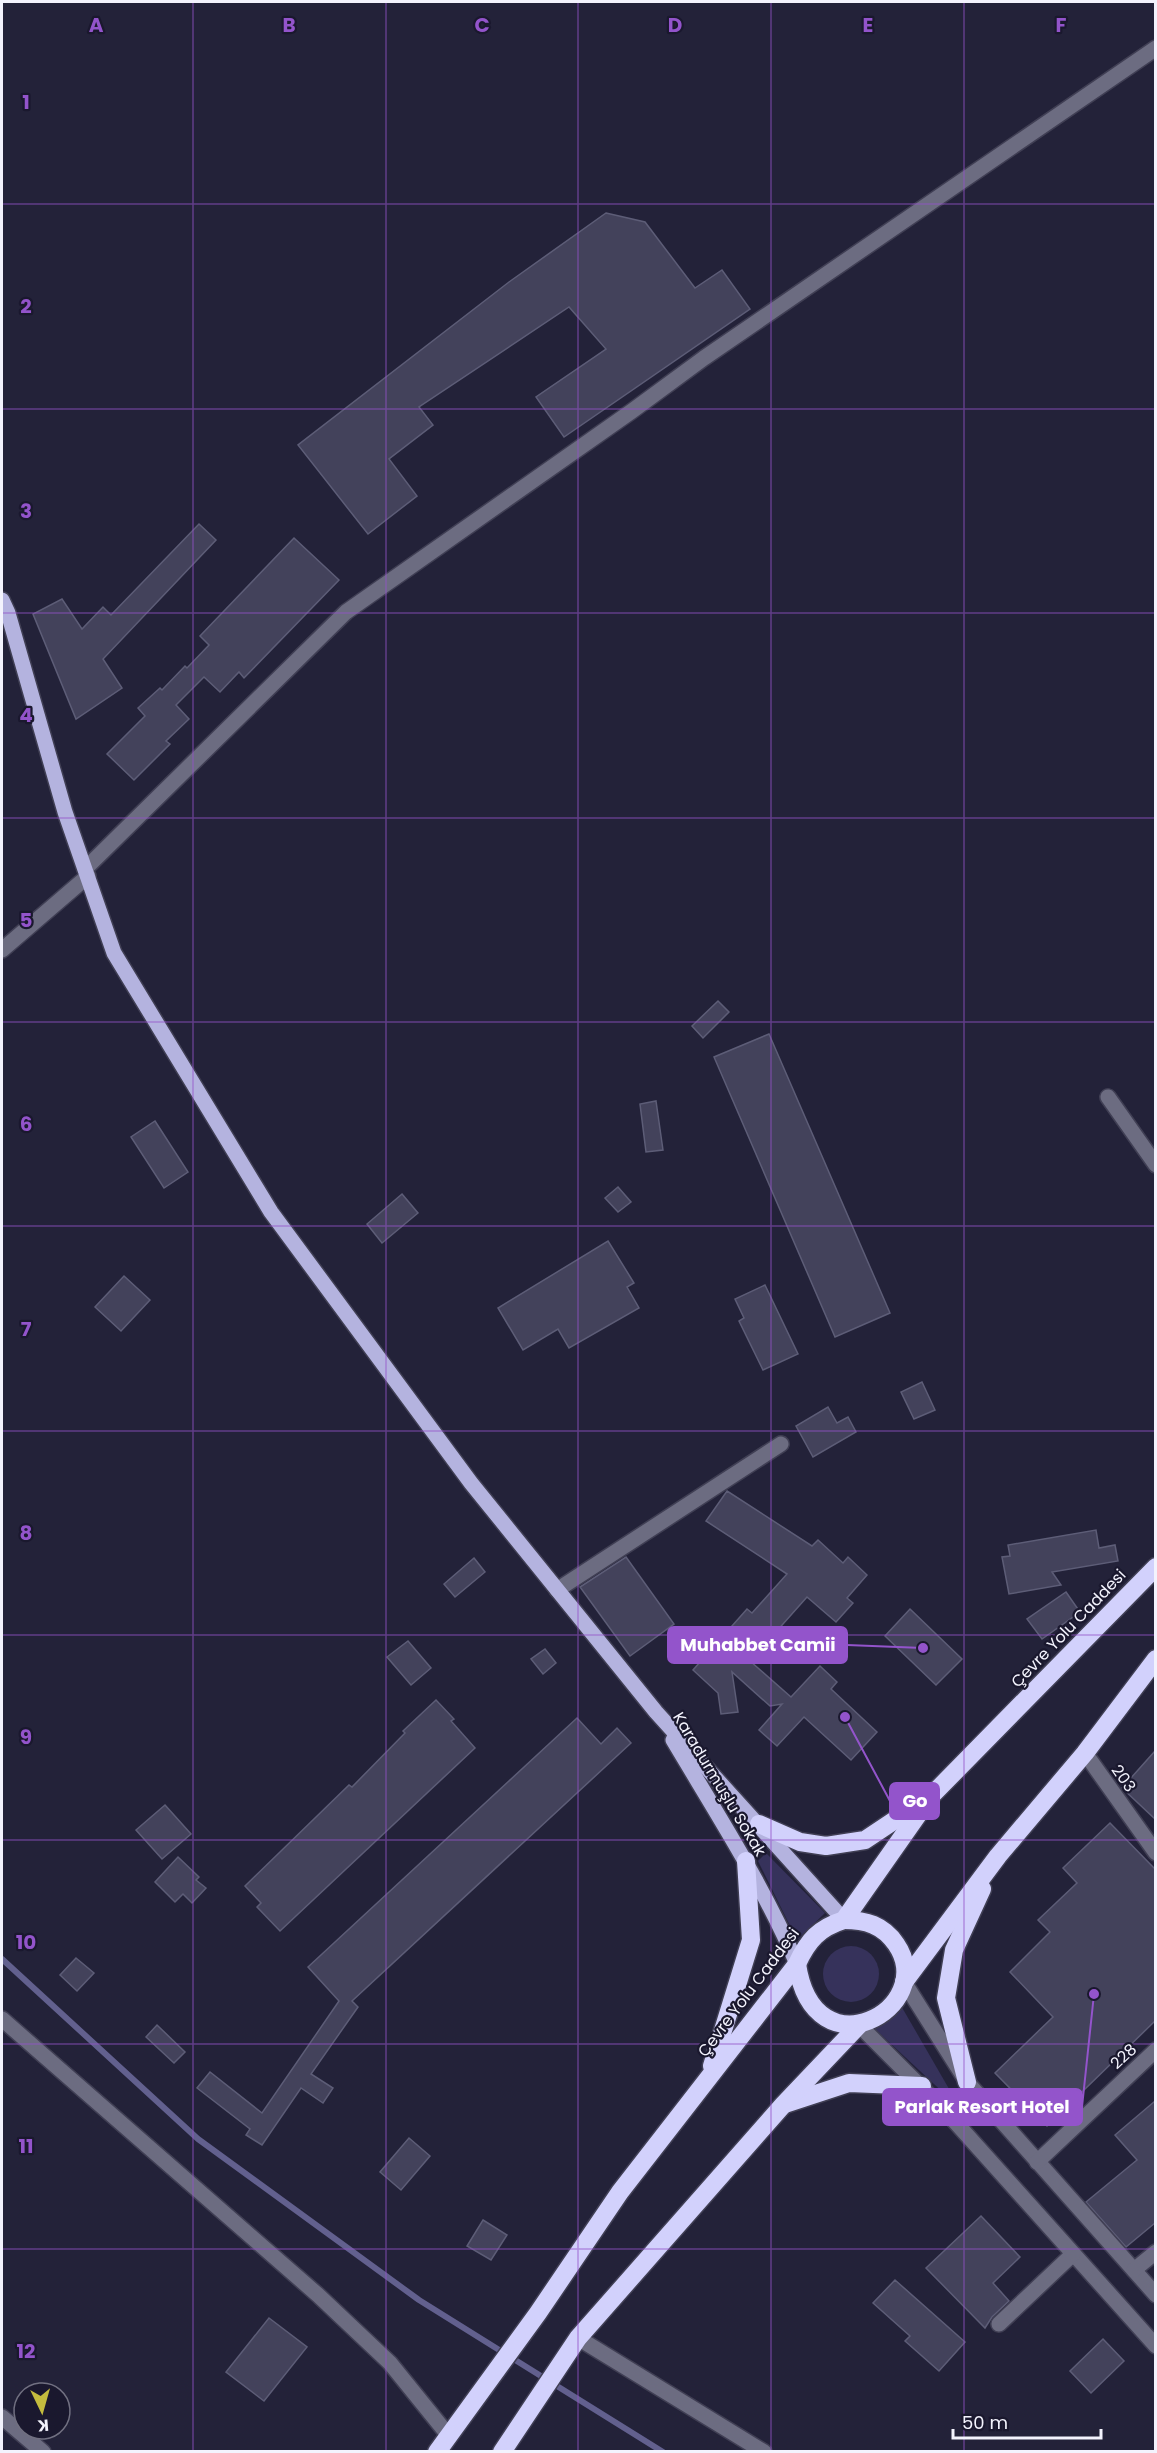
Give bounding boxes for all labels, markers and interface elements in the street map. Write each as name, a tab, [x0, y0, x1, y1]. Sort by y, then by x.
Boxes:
text: A	[89, 11, 104, 39]
text: B	[282, 11, 296, 39]
text: C	[474, 11, 490, 39]
text: D	[668, 11, 682, 39]
text: E	[863, 11, 873, 39]
text: F	[1056, 11, 1067, 39]
text: 1	[22, 88, 30, 116]
text: 2	[20, 292, 32, 320]
text: 3	[20, 497, 32, 525]
text: 4	[19, 701, 33, 729]
text: 5	[20, 906, 33, 934]
text: 6	[20, 1110, 32, 1138]
text: 7	[21, 1315, 32, 1343]
text: 8	[20, 1519, 32, 1547]
street label: Çevre Yolu Caddesi	[1006, 1564, 1131, 1693]
callout: Muhabbet Camii	[668, 1627, 847, 1663]
text: Muhabbet Camii	[680, 1632, 836, 1657]
street label: Karadurmuşlu Sokak	[667, 1708, 772, 1861]
text: 9	[20, 1723, 32, 1751]
street label: 203	[1106, 1760, 1141, 1797]
callout: Go	[890, 1783, 939, 1819]
text: Go	[902, 1788, 928, 1813]
street label: Çevre Yolu Caddesi	[692, 1923, 805, 2062]
text: 10	[16, 1928, 36, 1956]
street label: 228	[1105, 2038, 1142, 2074]
callout: Parlak Resort Hotel	[883, 2089, 1082, 2125]
text: Parlak Resort Hotel	[894, 2094, 1070, 2119]
text: 11	[18, 2132, 34, 2160]
text: 12	[17, 2337, 35, 2365]
north arrow	[12, 2381, 72, 2441]
scale bar	[953, 2402, 1102, 2440]
text: 50 m	[962, 2410, 1008, 2435]
text: K	[37, 2414, 50, 2437]

